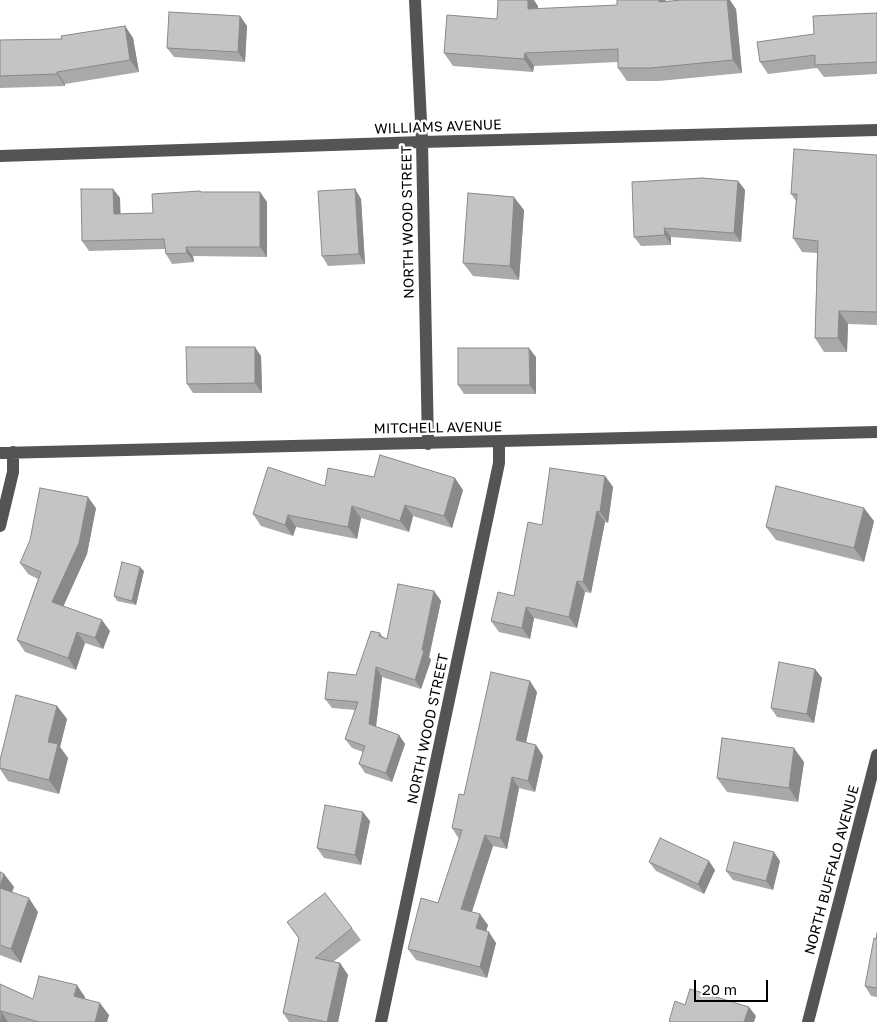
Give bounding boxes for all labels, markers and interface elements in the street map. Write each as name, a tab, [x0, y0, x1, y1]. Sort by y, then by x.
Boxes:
street label: WILLIAMS AVENUE	[374, 116, 502, 138]
street label: NORTH WOOD STREET	[398, 145, 418, 299]
street label: MITCHELL AVENUE	[374, 418, 502, 438]
street label: NORTH WOOD STREET	[404, 652, 452, 806]
street label: NORTH BUFFALO AVENUE	[801, 783, 863, 957]
scale bar	[697, 970, 771, 1002]
text: 20 m	[702, 980, 737, 998]

